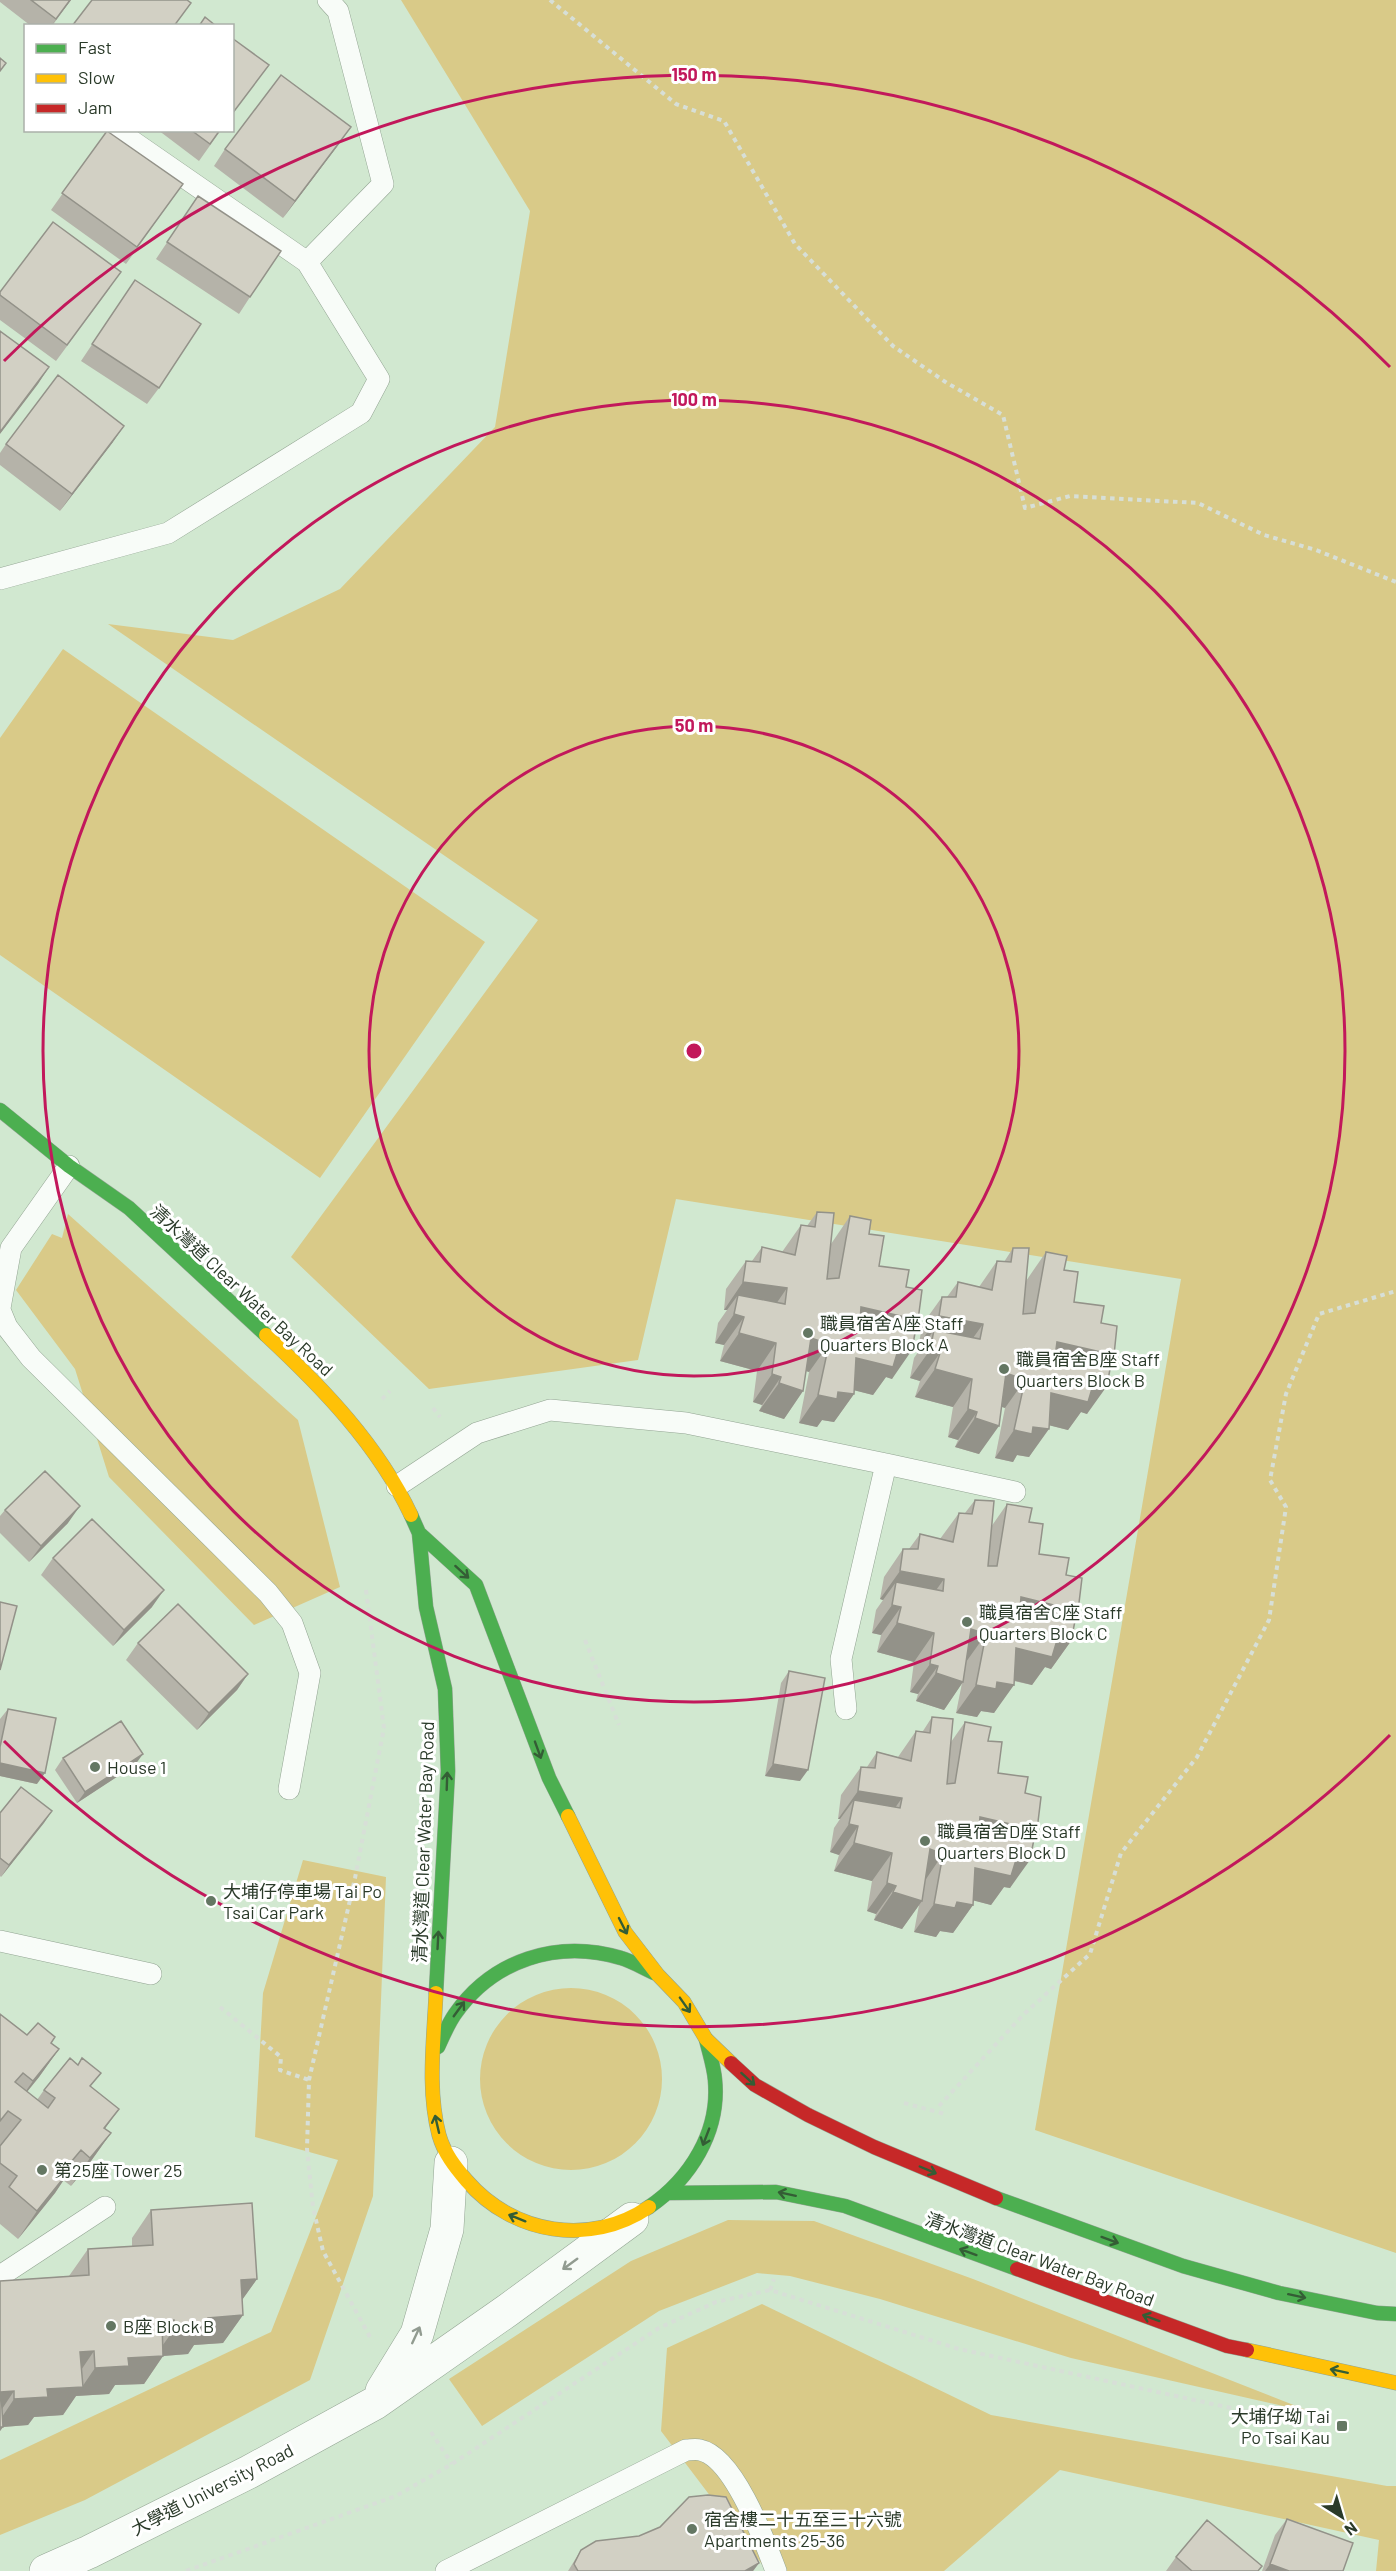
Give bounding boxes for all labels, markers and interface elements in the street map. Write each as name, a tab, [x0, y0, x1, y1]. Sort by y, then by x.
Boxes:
legend	[24, 24, 234, 132]
text: Fast	[78, 36, 112, 58]
text: 150 m	[672, 63, 716, 85]
text: Slow	[78, 66, 115, 88]
text: Jam	[78, 96, 112, 118]
text: 100 m	[671, 388, 717, 410]
text: 50 m	[675, 714, 713, 736]
centre of rings	[684, 1041, 704, 1061]
street label: 清水灣道 Clear Water Bay Road	[146, 1200, 338, 1380]
place label: 職員宿舍A座 Staff Quarters Block A	[820, 1312, 964, 1355]
marker: 職員宿舍A座 Staff Quarters Block A	[801, 1326, 815, 1340]
place label: 職員宿舍B座 Staff Quarters Block B	[1016, 1348, 1160, 1391]
marker: 職員宿舍B座 Staff Quarters Block B	[997, 1362, 1011, 1376]
one-way arrow	[455, 1565, 470, 1579]
place label: 職員宿舍C座 Staff Quarters Block C	[979, 1601, 1123, 1644]
marker: 職員宿舍C座 Staff Quarters Block C	[960, 1615, 974, 1629]
street label: 清水灣道 Clear Water Bay Road	[408, 1721, 438, 1963]
one-way arrow	[534, 1740, 545, 1759]
place label: House 1	[107, 1756, 166, 1778]
marker: House 1	[88, 1760, 102, 1774]
one-way arrow	[442, 1771, 453, 1791]
place label: 職員宿舍D座 Staff Quarters Block D	[937, 1820, 1081, 1863]
marker: 職員宿舍D座 Staff Quarters Block D	[918, 1834, 932, 1848]
place label: 大埔仔停車場 Tai Po Tsai Car Park	[223, 1880, 382, 1923]
marker: 大埔仔停車場 Tai Po Tsai Car Park	[204, 1894, 218, 1908]
one-way arrow	[617, 1916, 629, 1934]
one-way arrow	[432, 1931, 443, 1950]
one-way arrow	[679, 1996, 691, 2012]
one-way arrow	[452, 2001, 465, 2017]
one-way arrow	[741, 2072, 756, 2086]
one-way arrow	[430, 2114, 442, 2133]
one-way arrow	[699, 2127, 710, 2146]
place label: 第25座 Tower 25	[54, 2159, 182, 2181]
marker: 第25座 Tower 25	[35, 2163, 49, 2177]
one-way arrow	[919, 2165, 937, 2176]
one-way arrow	[778, 2188, 798, 2199]
street label: 清水灣道 Clear Water Bay Road	[923, 2207, 1157, 2311]
one-way arrow	[508, 2212, 526, 2223]
one-way arrow	[1100, 2235, 1119, 2246]
one-way arrow	[959, 2245, 978, 2256]
one-way arrow	[563, 2258, 579, 2270]
one-way arrow	[1286, 2291, 1306, 2302]
one-way arrow	[1142, 2312, 1161, 2323]
place label: B座 Block B	[123, 2315, 214, 2337]
marker: B座 Block B	[104, 2319, 118, 2333]
one-way arrow	[410, 2326, 422, 2344]
one-way arrow	[1329, 2365, 1349, 2376]
place label: 大埔仔坳 Tai Po Tsai Kau	[1231, 2405, 1330, 2448]
marker: 大埔仔坳 Tai Po Tsai Kau	[1335, 2419, 1349, 2433]
street label: 大學道 University Road	[127, 2438, 297, 2540]
north arrow	[1312, 2487, 1372, 2547]
place label: 宿舍樓二十五至三十六號 Apartments 25-36	[704, 2508, 902, 2551]
text: N	[1341, 2519, 1361, 2540]
marker: 宿舍樓二十五至三十六號 Apartments 25-36	[685, 2522, 699, 2536]

